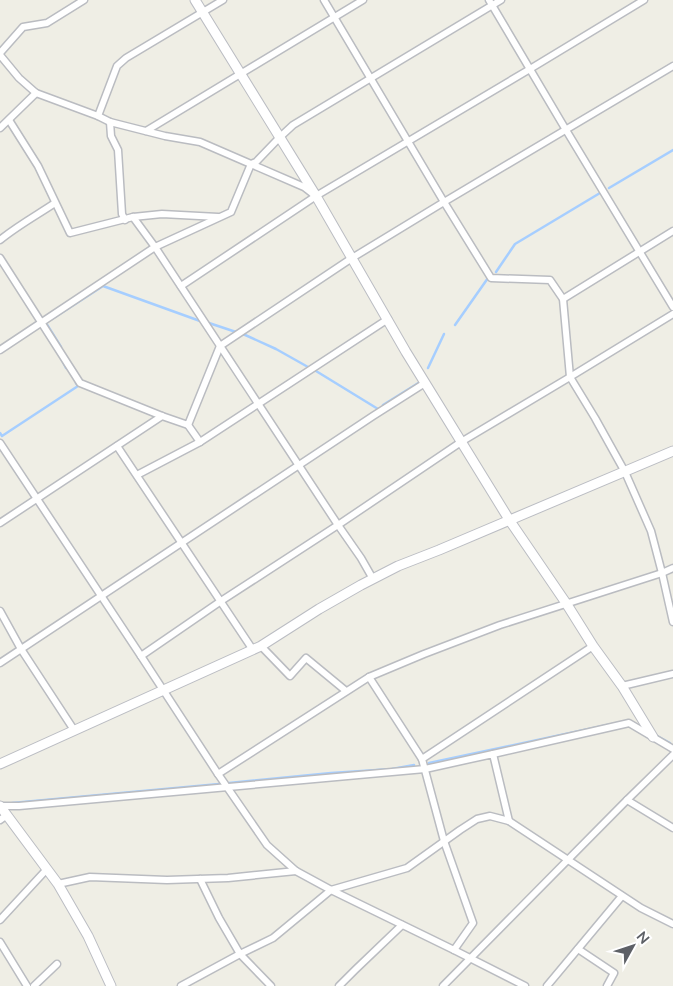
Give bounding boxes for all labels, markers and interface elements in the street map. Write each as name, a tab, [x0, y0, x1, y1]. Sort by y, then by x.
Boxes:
north arrow	[608, 921, 658, 971]
text: N	[633, 928, 653, 947]

